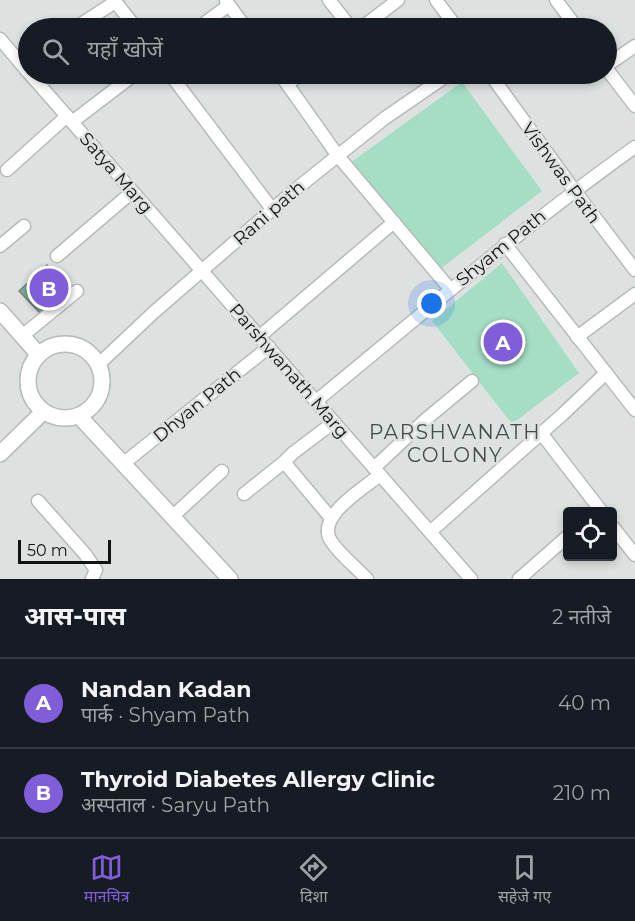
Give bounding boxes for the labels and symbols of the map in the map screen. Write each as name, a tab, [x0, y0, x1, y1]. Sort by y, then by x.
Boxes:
street label: Vishwas Path	[517, 118, 605, 228]
street label: Satya Marg	[75, 128, 157, 218]
street label: Rani path	[229, 176, 309, 250]
street label: Shyam Path	[452, 205, 550, 291]
pin: B	[29, 266, 68, 310]
your location	[417, 289, 446, 318]
street label: Parshwanath Marg	[224, 299, 354, 443]
pin: A	[484, 320, 522, 364]
street label: Dhyan Path	[149, 363, 245, 447]
district label: PARSHVANATH COLONY	[369, 420, 541, 467]
scale bar	[18, 537, 111, 564]

